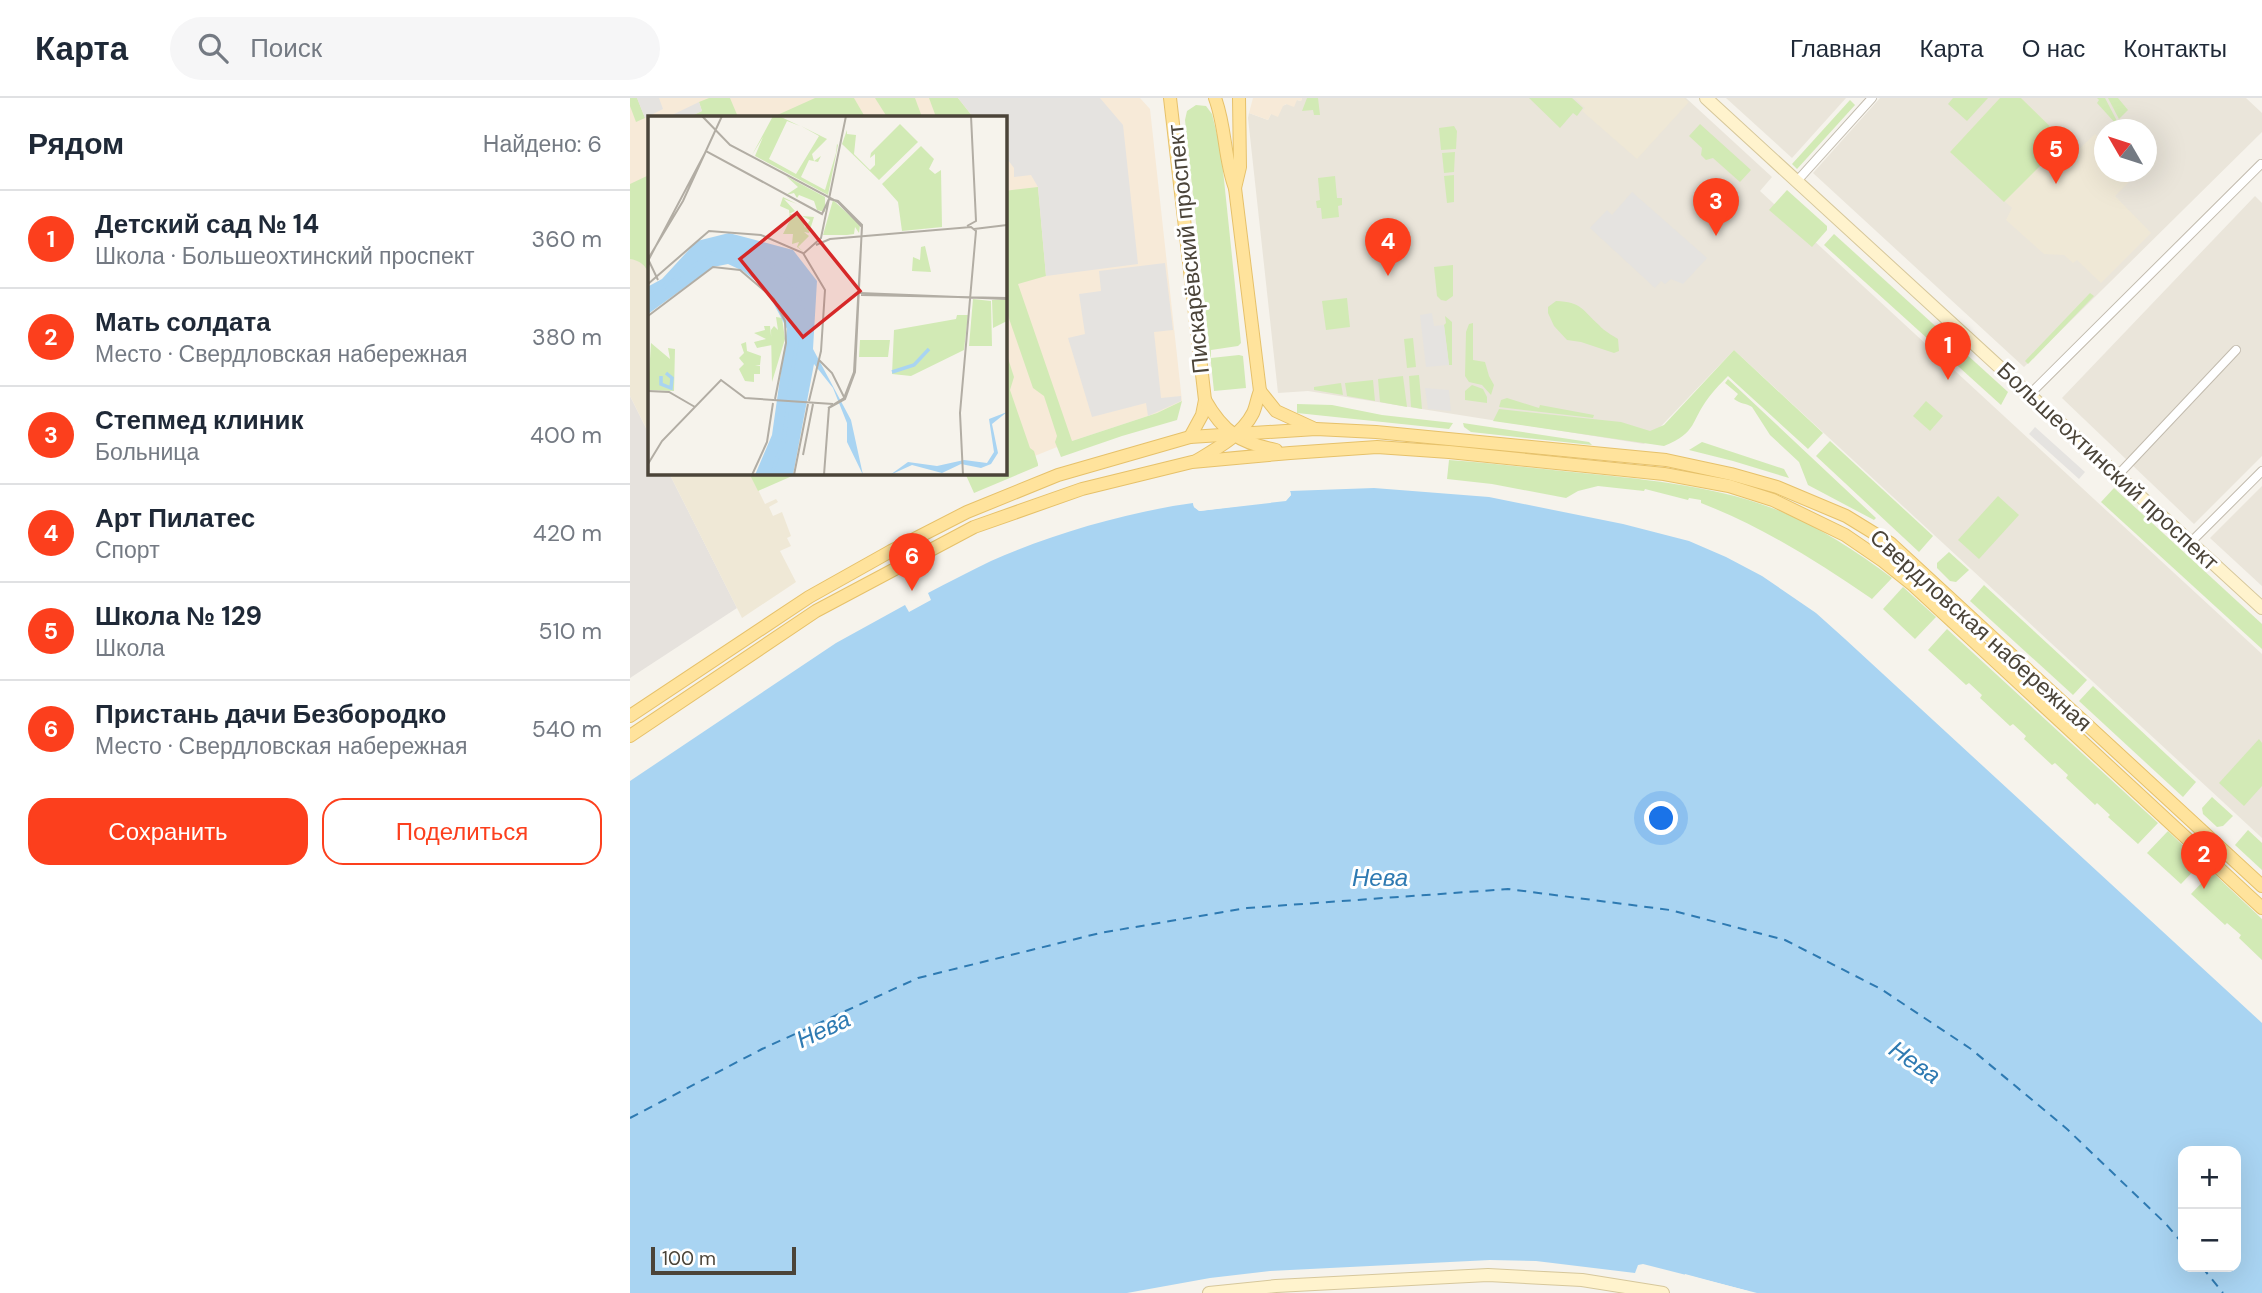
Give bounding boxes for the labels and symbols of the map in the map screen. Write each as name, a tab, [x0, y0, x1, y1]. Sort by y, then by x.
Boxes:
inset map	[648, 116, 1006, 474]
north arrow	[2094, 119, 2157, 182]
street label: Пискарёвский проспект	[1160, 122, 1216, 375]
pin: 5	[2033, 126, 2079, 184]
pin: 3	[1693, 178, 1739, 236]
pin: 4	[1365, 218, 1411, 276]
pin: 1	[1925, 322, 1971, 380]
street label: Большеохтинский проспект	[1991, 355, 2226, 577]
street label: Свердловская набережная	[1864, 522, 2098, 738]
pin: 6	[889, 533, 935, 591]
your location	[1644, 801, 1678, 835]
pin: 2	[2181, 831, 2227, 889]
water label: Нева	[1352, 862, 1408, 893]
water label: Нева	[791, 1003, 855, 1055]
water label: Нева	[1883, 1033, 1947, 1091]
scale bar	[651, 1244, 796, 1276]

